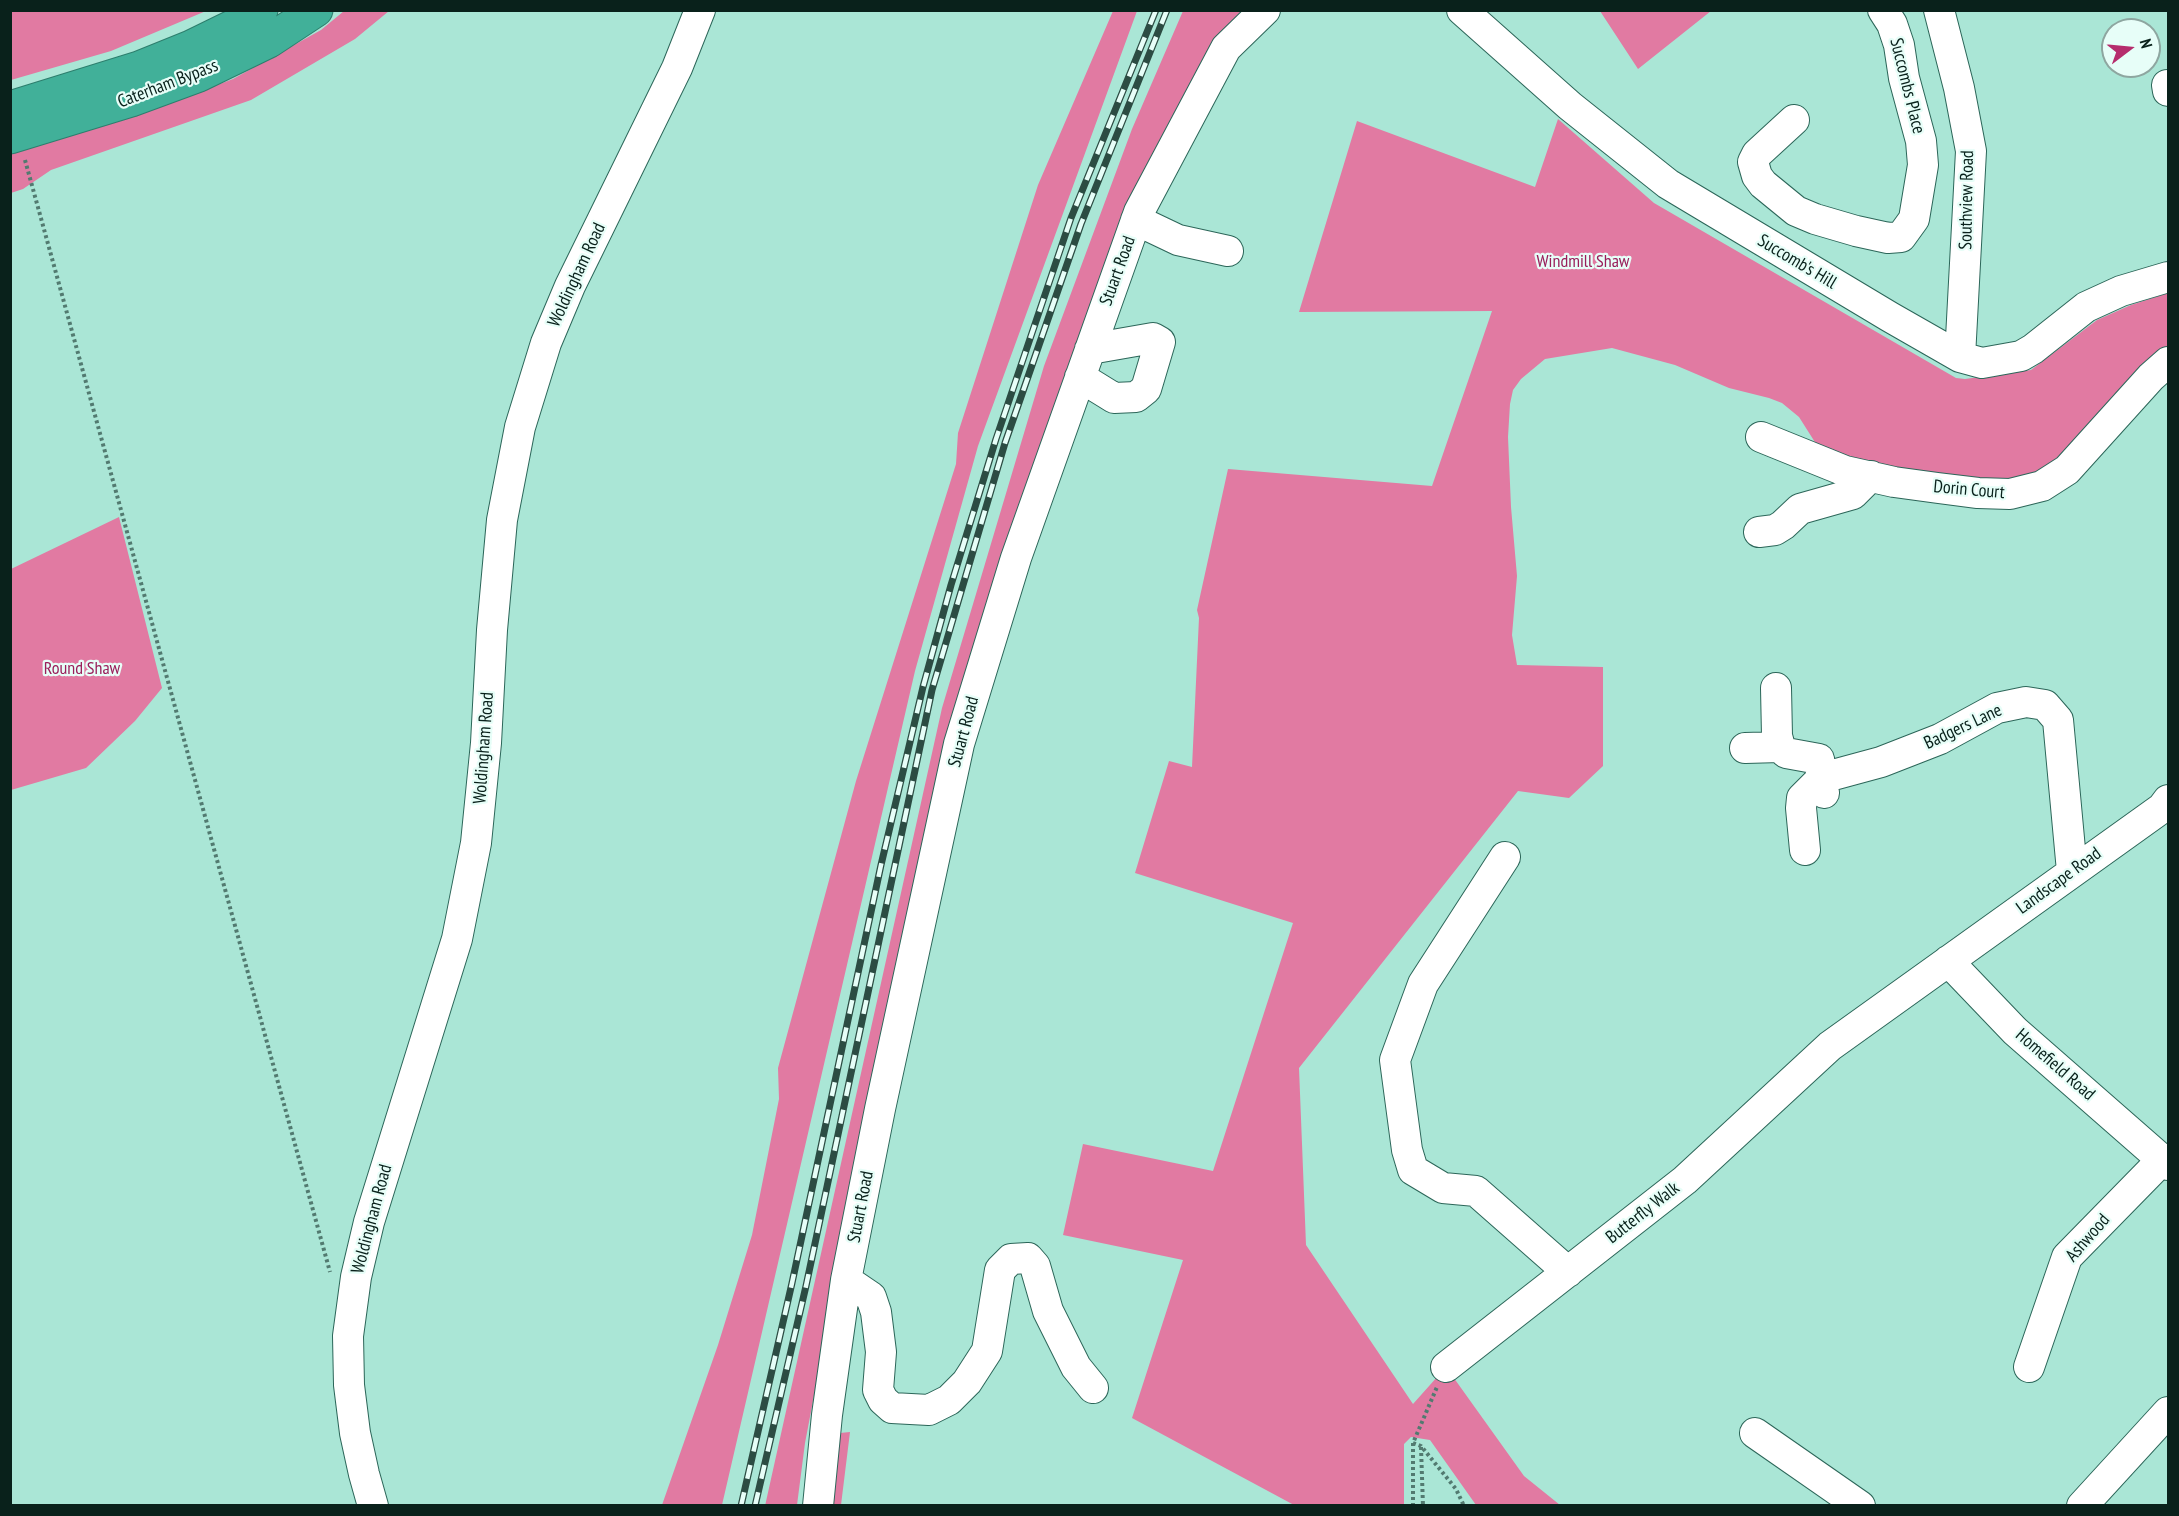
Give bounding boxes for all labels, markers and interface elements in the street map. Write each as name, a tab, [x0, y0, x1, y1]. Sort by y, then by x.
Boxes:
north arrow	[2101, 18, 2161, 78]
street label: Succombs Place	[1885, 36, 1929, 136]
text: N	[2136, 37, 2157, 50]
street label: Caterham Bypass	[115, 55, 221, 113]
street label: Southview Road	[1955, 150, 1979, 250]
street label: Woldingham Road	[544, 220, 610, 330]
street label: Succomb's Hill	[1754, 230, 1840, 294]
street label: Stuart Road	[1095, 233, 1141, 309]
park label: Windmill Shaw	[1537, 251, 1629, 273]
street label: Dorin Court	[1932, 476, 2006, 504]
park label: Round Shaw	[44, 658, 120, 680]
street label: Woldingham Road	[469, 691, 499, 805]
street label: Stuart Road	[944, 694, 984, 770]
street label: Badgers Lane	[1921, 700, 2005, 754]
street label: Landscape Road	[2012, 843, 2106, 919]
street label: Homefield Road	[2011, 1025, 2099, 1105]
street label: Woldingham Road	[347, 1162, 397, 1276]
street label: Stuart Road	[843, 1169, 879, 1245]
street label: Butterfly Walk	[1602, 1178, 1684, 1248]
street label: Ashwood	[2061, 1210, 2115, 1266]

